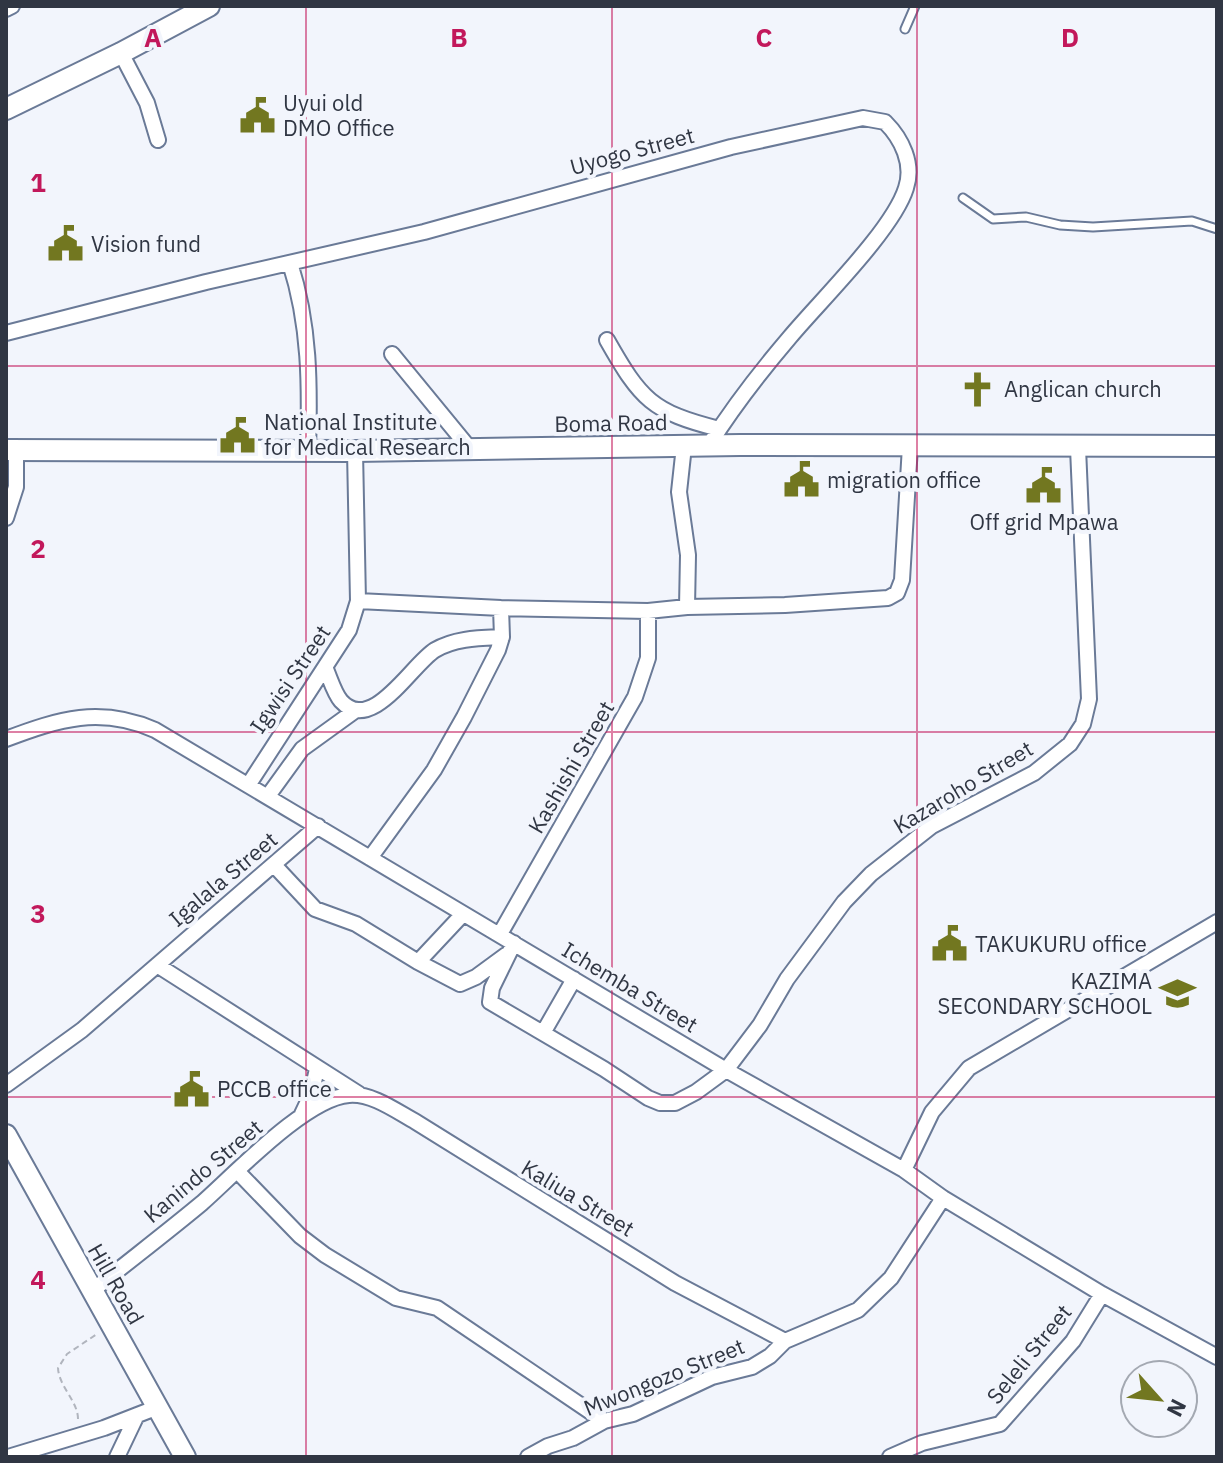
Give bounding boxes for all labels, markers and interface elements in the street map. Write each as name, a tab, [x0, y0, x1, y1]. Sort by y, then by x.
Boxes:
text: A	[144, 20, 162, 54]
text: B	[450, 20, 468, 54]
text: C	[756, 20, 773, 54]
text: D	[1061, 20, 1079, 54]
place label: Uyui old DMO Office	[283, 88, 395, 142]
public building icon: Uyui old DMO Office	[238, 97, 276, 135]
street label: Uyogo Street	[567, 120, 697, 181]
text: 1	[30, 165, 46, 199]
public building icon: Vision fund	[46, 225, 84, 263]
place label: Vision fund	[91, 229, 201, 258]
church icon: Anglican church	[959, 370, 997, 408]
place label: Anglican church	[1004, 374, 1162, 403]
place label: National Institute for Medical Research	[264, 407, 471, 461]
street label: Boma Road	[554, 407, 668, 438]
public building icon: National Institute for Medical Research	[219, 416, 257, 454]
public building icon: migration office	[782, 461, 820, 499]
place label: migration office	[827, 465, 981, 494]
public building icon: Off grid Mpawa	[1025, 467, 1063, 505]
place label: Off grid Mpawa	[970, 507, 1119, 536]
text: 2	[30, 531, 46, 565]
street label: Igwisi Street	[243, 619, 336, 739]
street label: Kashishi Street	[521, 695, 620, 838]
street label: Kazaroho Street	[888, 733, 1038, 840]
street label: Igalala Street	[162, 825, 283, 933]
text: 3	[30, 896, 46, 930]
public building icon: TAKUKURU office	[930, 925, 968, 963]
place label: TAKUKURU office	[975, 929, 1147, 958]
street label: Ichemba Street	[557, 935, 704, 1039]
place label: KAZIMA SECONDARY SCHOOL	[938, 966, 1152, 1020]
school or university icon: KAZIMA SECONDARY SCHOOL	[1159, 975, 1197, 1013]
public building icon: PCCB office	[172, 1070, 210, 1108]
place label: PCCB office	[217, 1074, 332, 1103]
street label: Kanindo Street	[137, 1112, 268, 1229]
street label: Kaliua Street	[517, 1153, 640, 1243]
street label: Hill Road	[82, 1238, 151, 1329]
text: 4	[30, 1262, 46, 1296]
street label: Seleli Street	[980, 1298, 1078, 1409]
street label: Mwongozo Street	[579, 1331, 749, 1422]
north arrow	[1119, 1359, 1199, 1439]
text: N	[1161, 1395, 1194, 1422]

